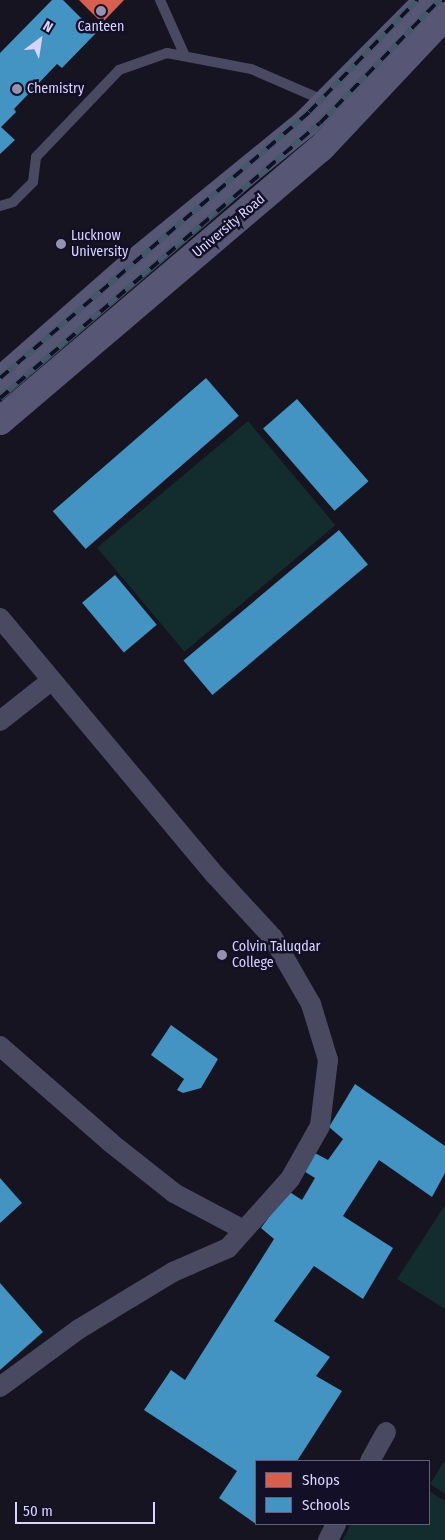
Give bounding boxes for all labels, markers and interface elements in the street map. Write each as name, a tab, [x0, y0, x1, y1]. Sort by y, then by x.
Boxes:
marker: Canteen	[95, 5, 107, 17]
north arrow	[15, 15, 65, 65]
text: N	[40, 17, 56, 36]
place label: Canteen	[78, 19, 124, 35]
place label: Chemistry	[27, 81, 84, 97]
marker: Chemistry	[11, 83, 23, 95]
street label: University Road	[189, 191, 269, 261]
place label: Lucknow University	[71, 228, 128, 260]
marker: Lucknow University	[55, 238, 67, 250]
place label: Colvin Taluqdar College	[232, 939, 320, 972]
marker: Colvin Taluqdar College	[216, 949, 228, 961]
legend	[255, 1460, 430, 1525]
text: Shops	[302, 1471, 340, 1489]
scale bar	[18, 1492, 158, 1524]
text: Schools	[302, 1496, 350, 1514]
text: 50 m	[23, 1502, 53, 1520]

